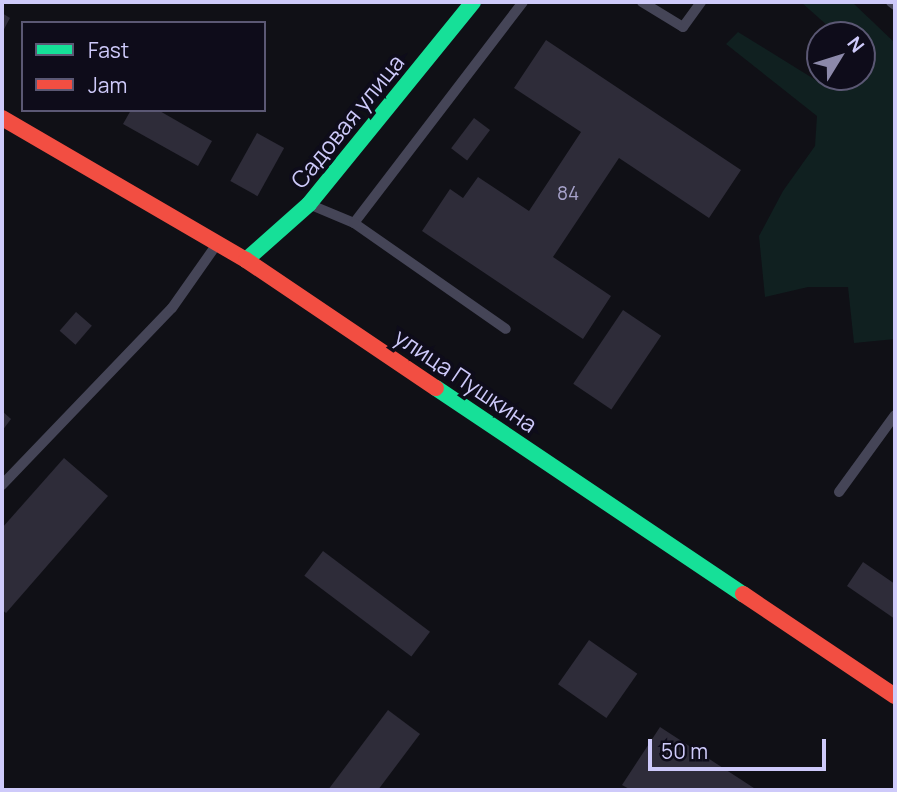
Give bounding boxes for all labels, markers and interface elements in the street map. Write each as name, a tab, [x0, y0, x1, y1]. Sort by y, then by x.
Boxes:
legend	[21, 21, 266, 112]
north arrow	[806, 21, 876, 91]
text: N	[842, 31, 870, 58]
text: Fast	[88, 36, 129, 64]
street label: Садовая улица	[285, 49, 409, 193]
text: Jam	[88, 71, 127, 99]
house number: 84	[557, 183, 579, 205]
street label: улица Пушкина	[390, 322, 542, 438]
scale bar	[652, 726, 830, 770]
text: 50 m	[661, 737, 708, 765]

